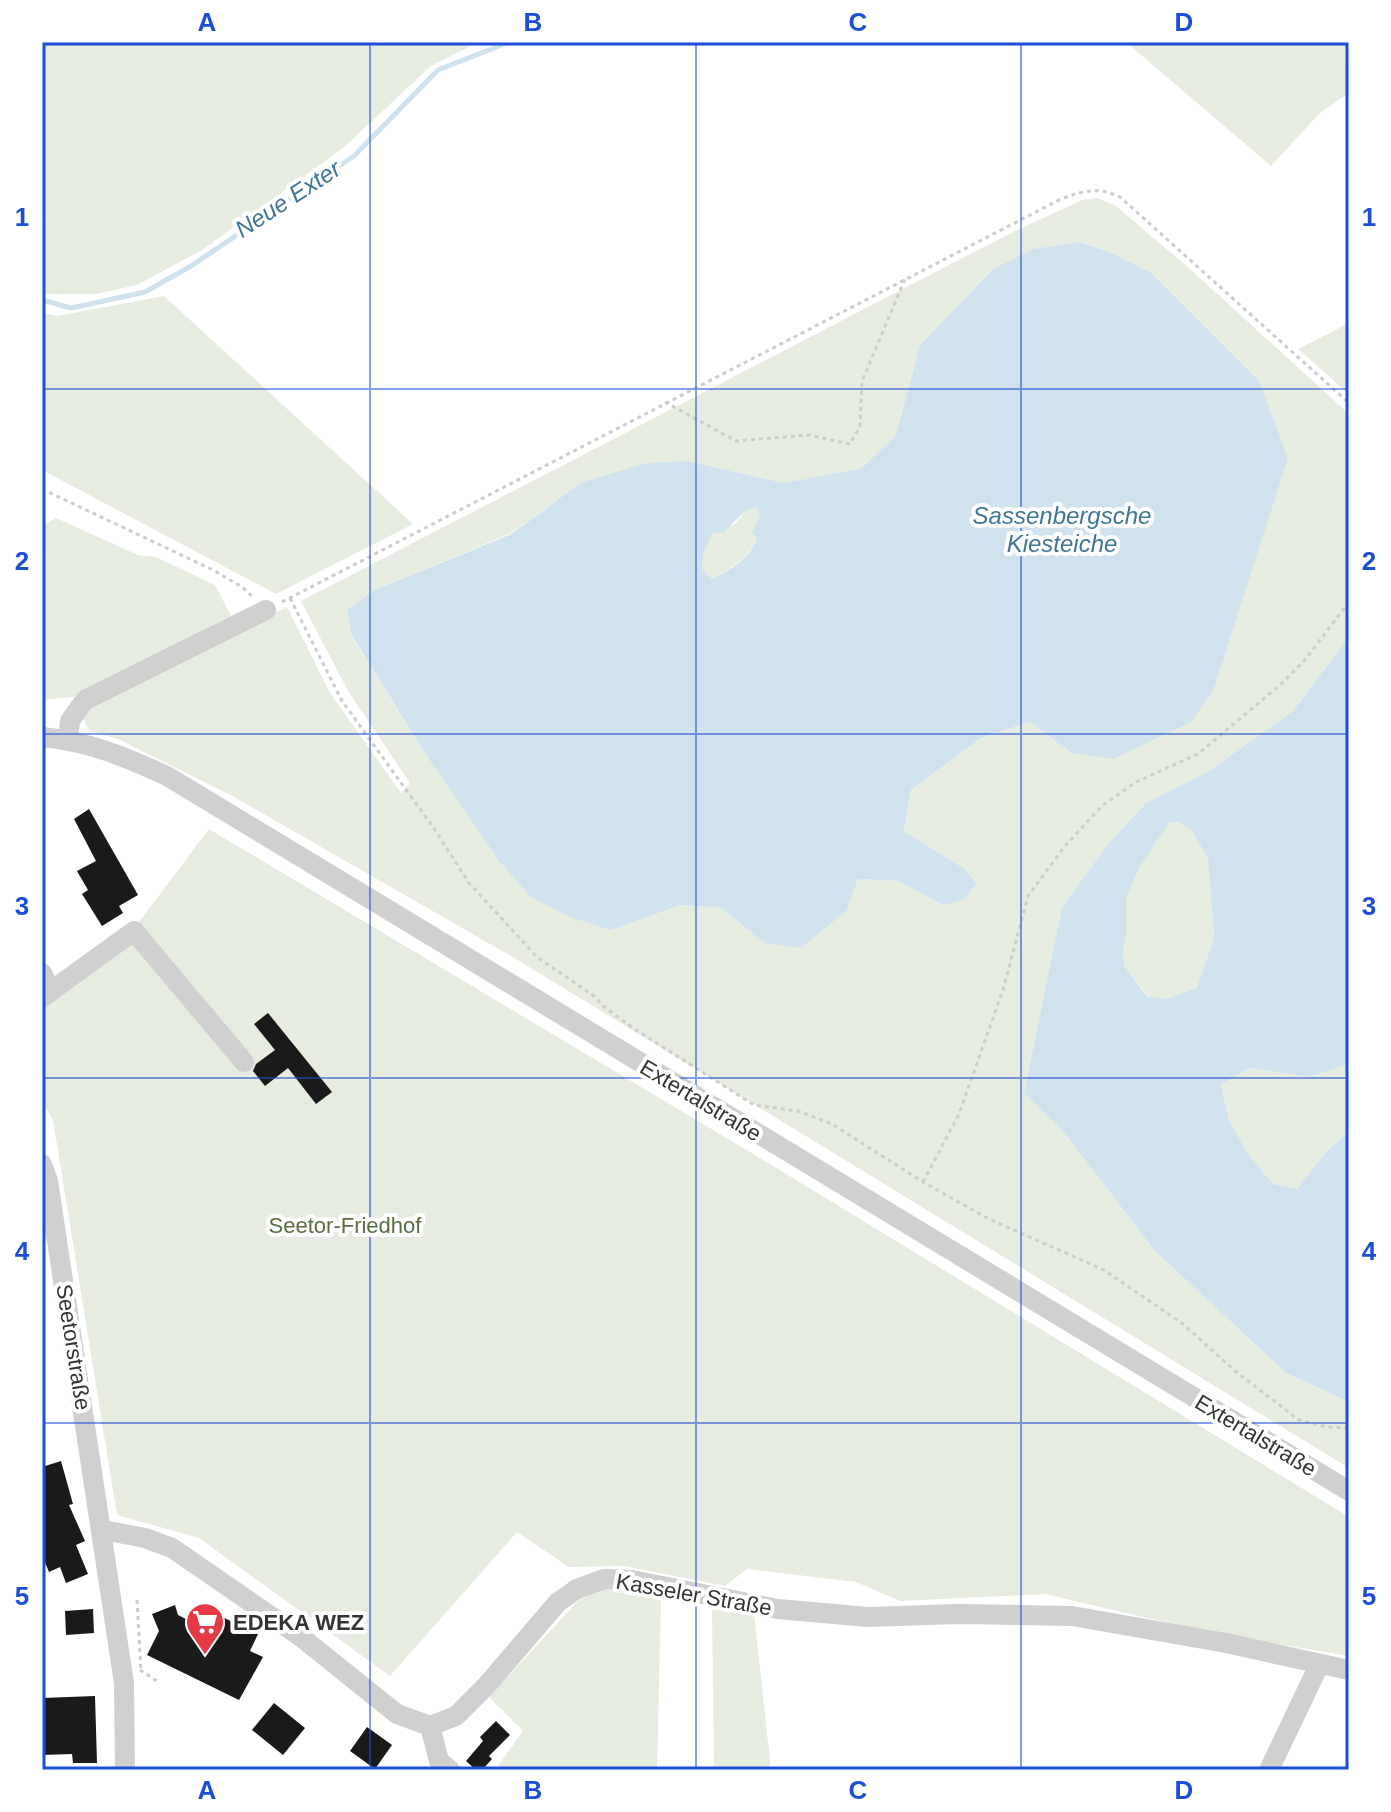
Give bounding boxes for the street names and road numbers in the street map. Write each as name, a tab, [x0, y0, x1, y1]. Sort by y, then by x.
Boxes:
street label: Extertalstraße	[636, 1054, 766, 1146]
street label: Seetorstraße	[51, 1282, 96, 1412]
street label: Extertalstraße	[1191, 1389, 1321, 1481]
street label: Kasseler Straße	[614, 1568, 774, 1620]

